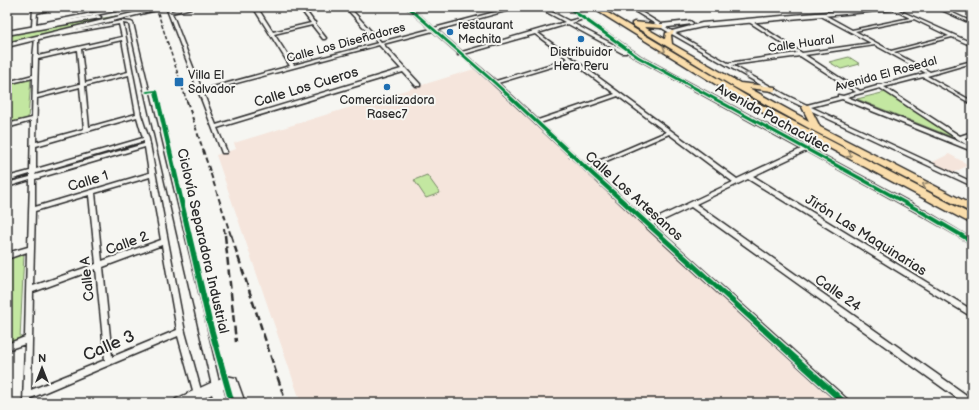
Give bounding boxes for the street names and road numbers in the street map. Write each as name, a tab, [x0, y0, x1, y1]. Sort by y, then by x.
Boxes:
street label: Calle Los Diseñadores	[285, 20, 407, 66]
street label: Calle Huaral	[767, 32, 835, 56]
street label: Avenida El Rosedal	[833, 53, 939, 95]
street label: Calle Los Cueros	[252, 63, 360, 111]
street label: Avenida Pachacútec	[713, 80, 833, 156]
street label: Ciclovía Separadora Industrial	[173, 147, 233, 335]
street label: Calle Los Artesanos	[582, 148, 687, 245]
street label: Calle 1	[66, 167, 110, 195]
street label: Jirón Las Maquinarias	[802, 191, 930, 279]
street label: Calle 2	[103, 227, 151, 259]
street label: Calle A	[76, 255, 98, 302]
street label: Calle 24	[812, 271, 865, 315]
street label: Calle 3	[80, 326, 138, 366]

